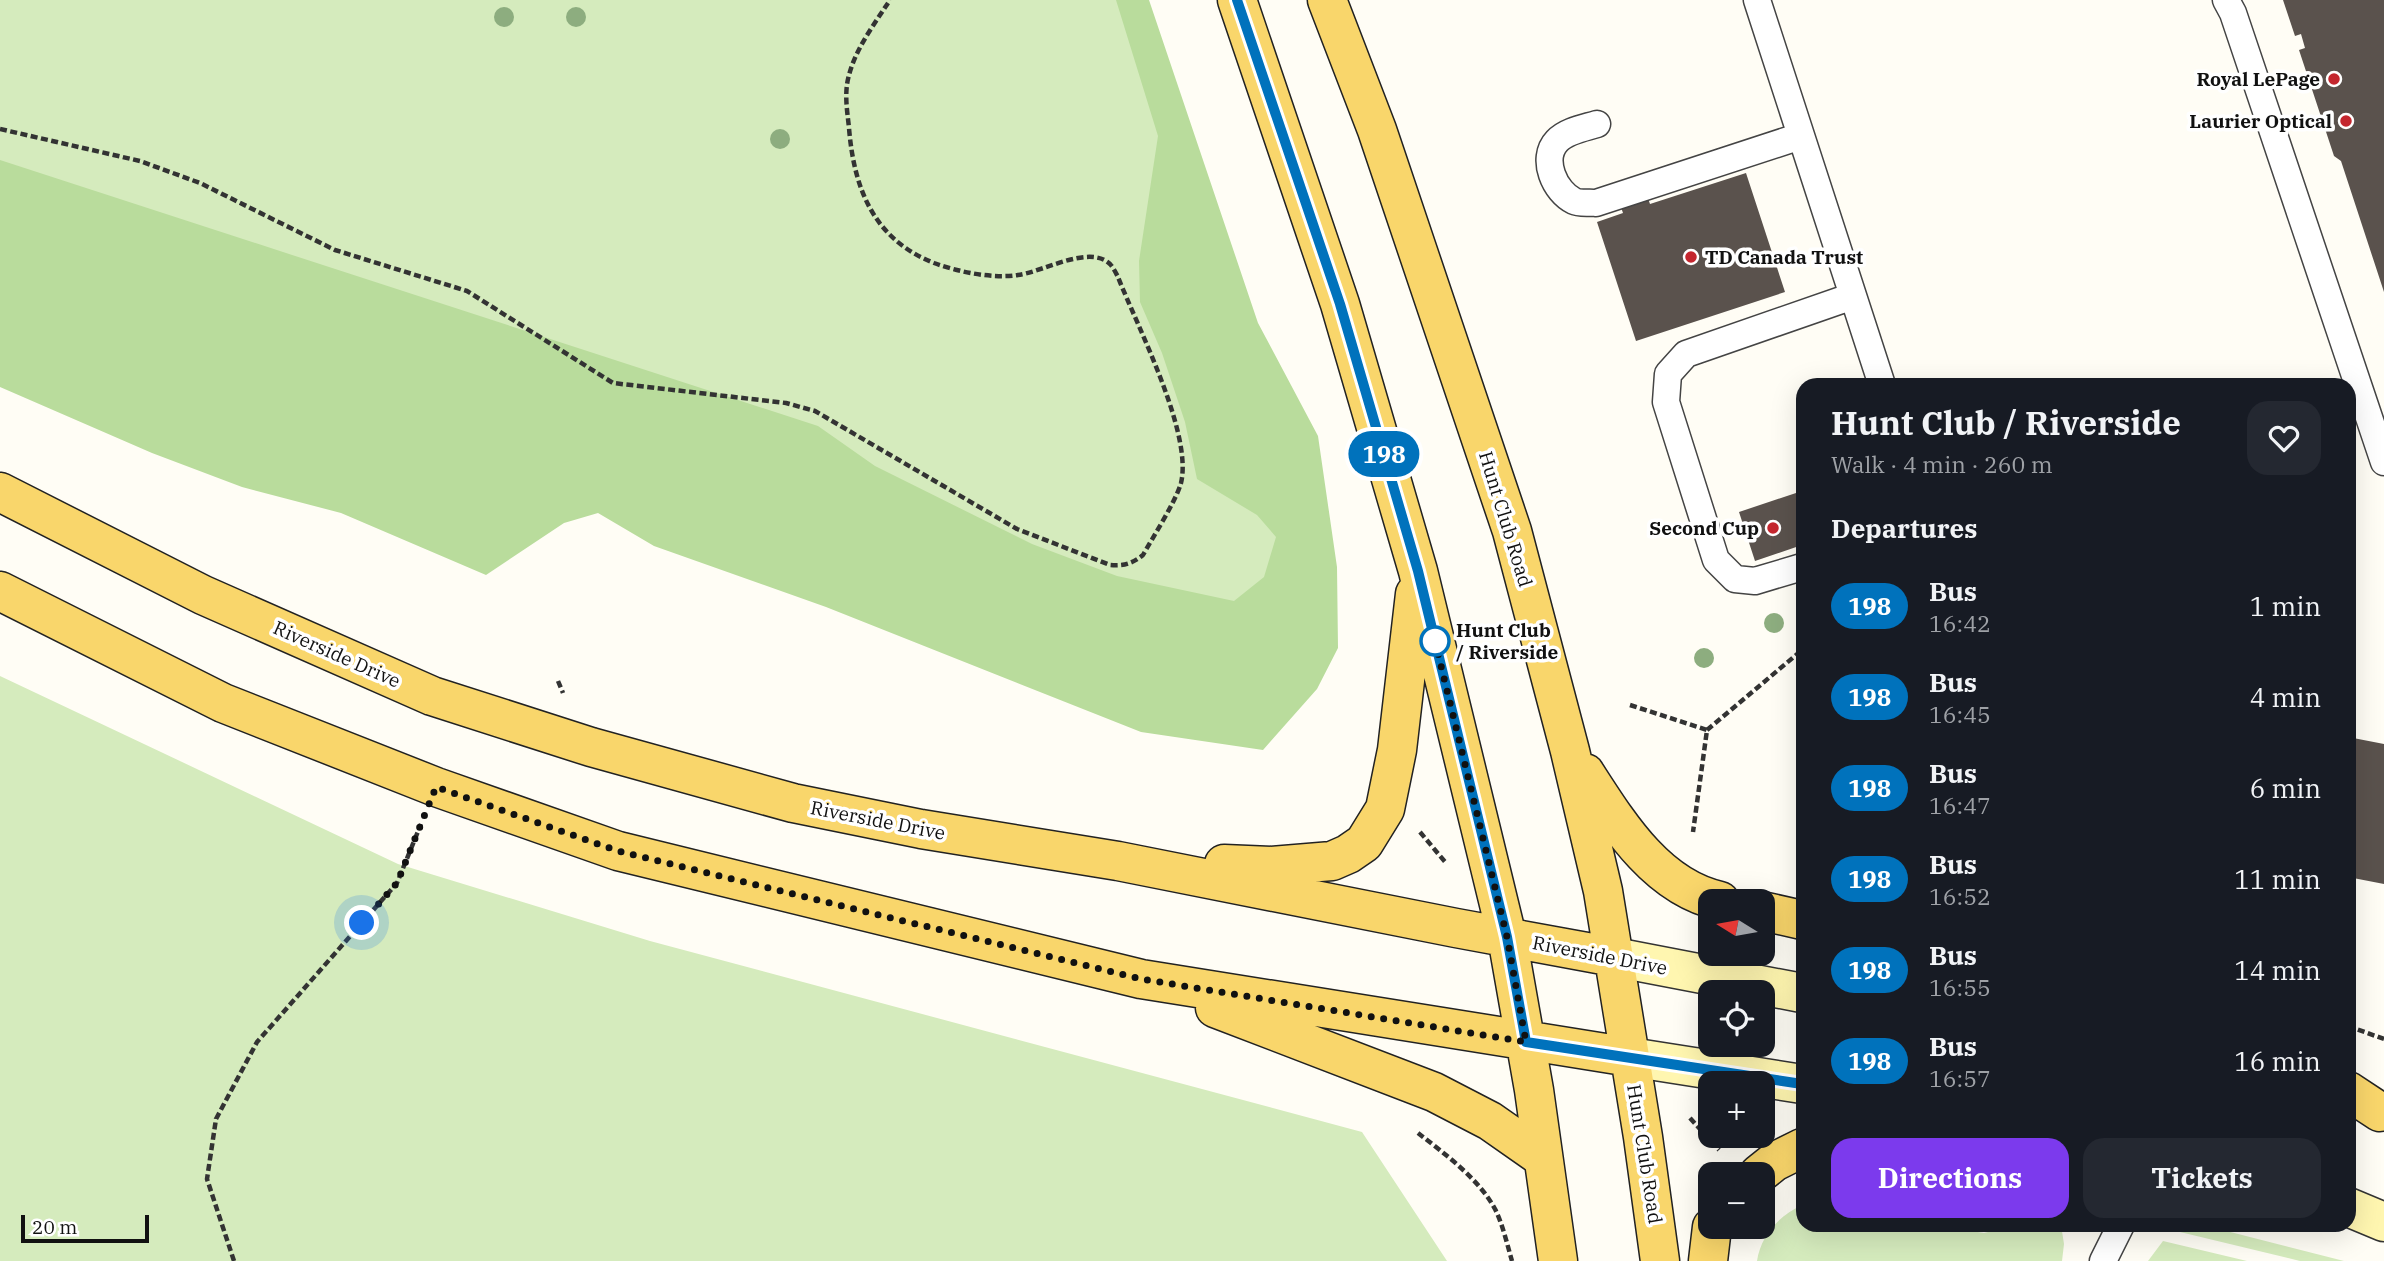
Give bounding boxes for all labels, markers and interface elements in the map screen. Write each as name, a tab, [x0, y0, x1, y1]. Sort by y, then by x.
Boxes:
place label: Royal LePage	[2197, 67, 2320, 91]
marker: Royal LePage	[2326, 71, 2342, 87]
place label: Laurier Optical	[2189, 109, 2332, 133]
marker: Laurier Optical	[2338, 113, 2354, 129]
place label: TD Canada Trust	[1705, 245, 1863, 269]
marker: TD Canada Trust	[1683, 249, 1699, 265]
text: Hunt Club / Riverside	[1831, 401, 2181, 444]
button: heart	[2247, 401, 2321, 475]
line badge: 198	[1344, 431, 1424, 477]
text: 198	[1362, 438, 1406, 470]
street label: Hunt Club Road	[1474, 448, 1538, 590]
text: Walk · 4 min · 260 m	[1831, 449, 2053, 479]
text: Departures	[1831, 511, 1977, 545]
place label: Second Cup	[1649, 516, 1759, 540]
marker: Second Cup	[1765, 520, 1781, 536]
text: Bus	[1929, 574, 1977, 608]
text: 1 min	[2250, 589, 2321, 623]
text: 198	[1848, 590, 1891, 622]
text: 16:42	[1929, 608, 1991, 638]
street label: Riverside Drive	[270, 615, 404, 693]
place label: Hunt Club / Riverside	[1456, 618, 1558, 664]
marker: Hunt Club / Riverside	[1420, 626, 1450, 656]
text: Bus	[1929, 665, 1977, 699]
text: 4 min	[2250, 680, 2321, 714]
text: 198	[1848, 681, 1891, 713]
text: 16:45	[1929, 699, 1991, 729]
text: Bus	[1929, 756, 1977, 790]
text: 6 min	[2250, 771, 2321, 805]
text: 198	[1848, 772, 1891, 804]
text: 16:47	[1929, 790, 1991, 820]
street label: Riverside Drive	[809, 795, 947, 845]
text: Bus	[1929, 847, 1977, 881]
text: 11 min	[2234, 862, 2321, 896]
text: 198	[1848, 863, 1891, 895]
text: 16:52	[1929, 881, 1991, 911]
north arrow	[1698, 889, 1774, 966]
map controls	[1698, 889, 1775, 1239]
your location	[344, 905, 379, 940]
street label: Riverside Drive	[1531, 930, 1669, 980]
text: Bus	[1929, 938, 1977, 972]
text: 14 min	[2234, 953, 2321, 987]
text: 198	[1848, 954, 1891, 986]
text: 16:55	[1929, 972, 1991, 1002]
button: locate	[1698, 980, 1775, 1057]
text: Bus	[1929, 1029, 1977, 1063]
text: 16 min	[2234, 1044, 2321, 1078]
text: 198	[1848, 1045, 1891, 1077]
text: 16:57	[1929, 1063, 1991, 1093]
button: +	[1698, 1071, 1775, 1148]
street label: Hunt Club Road	[1622, 1083, 1668, 1225]
button: Directions	[1831, 1138, 2069, 1218]
button: Tickets	[2083, 1138, 2321, 1218]
button: −	[1698, 1162, 1775, 1239]
scale bar	[21, 1212, 149, 1244]
text: 20 m	[32, 1215, 77, 1239]

